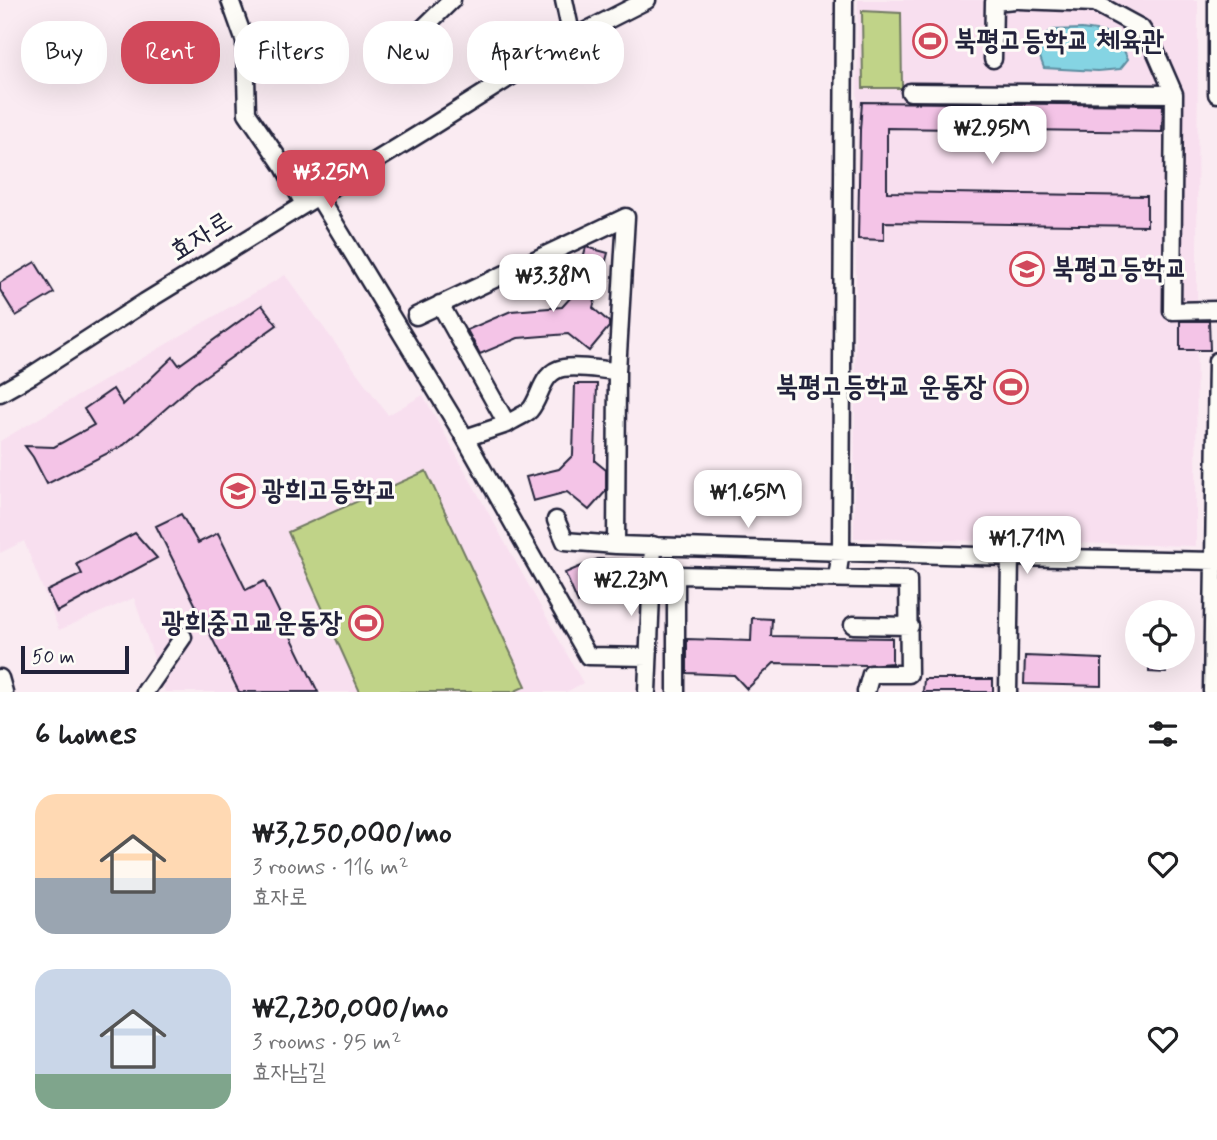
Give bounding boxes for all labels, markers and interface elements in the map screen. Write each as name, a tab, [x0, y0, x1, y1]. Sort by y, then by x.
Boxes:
chip: Buy	[21, 21, 107, 84]
chip: Rent	[121, 21, 220, 84]
chip: Filters	[234, 21, 349, 84]
chip: New	[363, 21, 453, 84]
chip: Apartment	[467, 21, 624, 84]
sports icon: 북평고등학교 체육관	[911, 22, 949, 60]
place label: 북평고등학교 체육관	[954, 23, 1165, 60]
pin: ₩2.95M	[935, 106, 1049, 166]
text: ₩2.95M	[954, 114, 1030, 144]
pin: ₩3.25M	[274, 150, 388, 210]
text: ₩3.25M	[293, 158, 369, 188]
street label: 효자로	[163, 203, 239, 271]
school or university icon: 북평고등학교	[1008, 250, 1046, 288]
place label: 북평고등학교	[1052, 251, 1187, 288]
pin: ₩3.38M	[496, 254, 610, 314]
text: ₩3.38M	[515, 262, 591, 292]
sports icon: 북평고등학교 운동장	[992, 368, 1030, 406]
place label: 북평고등학교 운동장	[776, 369, 986, 406]
pin: ₩1.65M	[691, 470, 805, 530]
school or university icon: 광희고등학교	[219, 472, 257, 510]
place label: 광희고등학교	[262, 473, 397, 510]
text: ₩1.65M	[710, 478, 786, 508]
pin: ₩1.71M	[970, 516, 1084, 576]
text: ₩1.71M	[989, 524, 1065, 554]
pin: ₩2.23M	[574, 558, 688, 618]
text: ₩2.23M	[594, 566, 668, 596]
map controls	[1125, 600, 1195, 670]
button: locate	[1125, 600, 1195, 670]
sports icon: 광희중고교운동장	[347, 604, 385, 642]
place label: 광희중고교운동장	[162, 605, 342, 642]
scale bar	[21, 643, 130, 675]
text: 50 m	[32, 645, 75, 670]
text: 6 homes	[35, 715, 137, 754]
icon: filters	[1144, 715, 1182, 753]
text: ₩3,250,000/mo	[252, 814, 452, 853]
icon: home	[91, 822, 175, 906]
icon: heart	[1144, 845, 1182, 883]
text: 3 rooms · 116 m²	[252, 853, 409, 883]
text: 효자로	[252, 883, 308, 913]
text: ₩2,230,000/mo	[252, 989, 449, 1028]
icon: home	[91, 997, 175, 1081]
icon: heart	[1144, 1020, 1182, 1058]
text: 3 rooms · 95 m²	[252, 1028, 401, 1058]
text: 효자남길	[252, 1058, 326, 1088]

